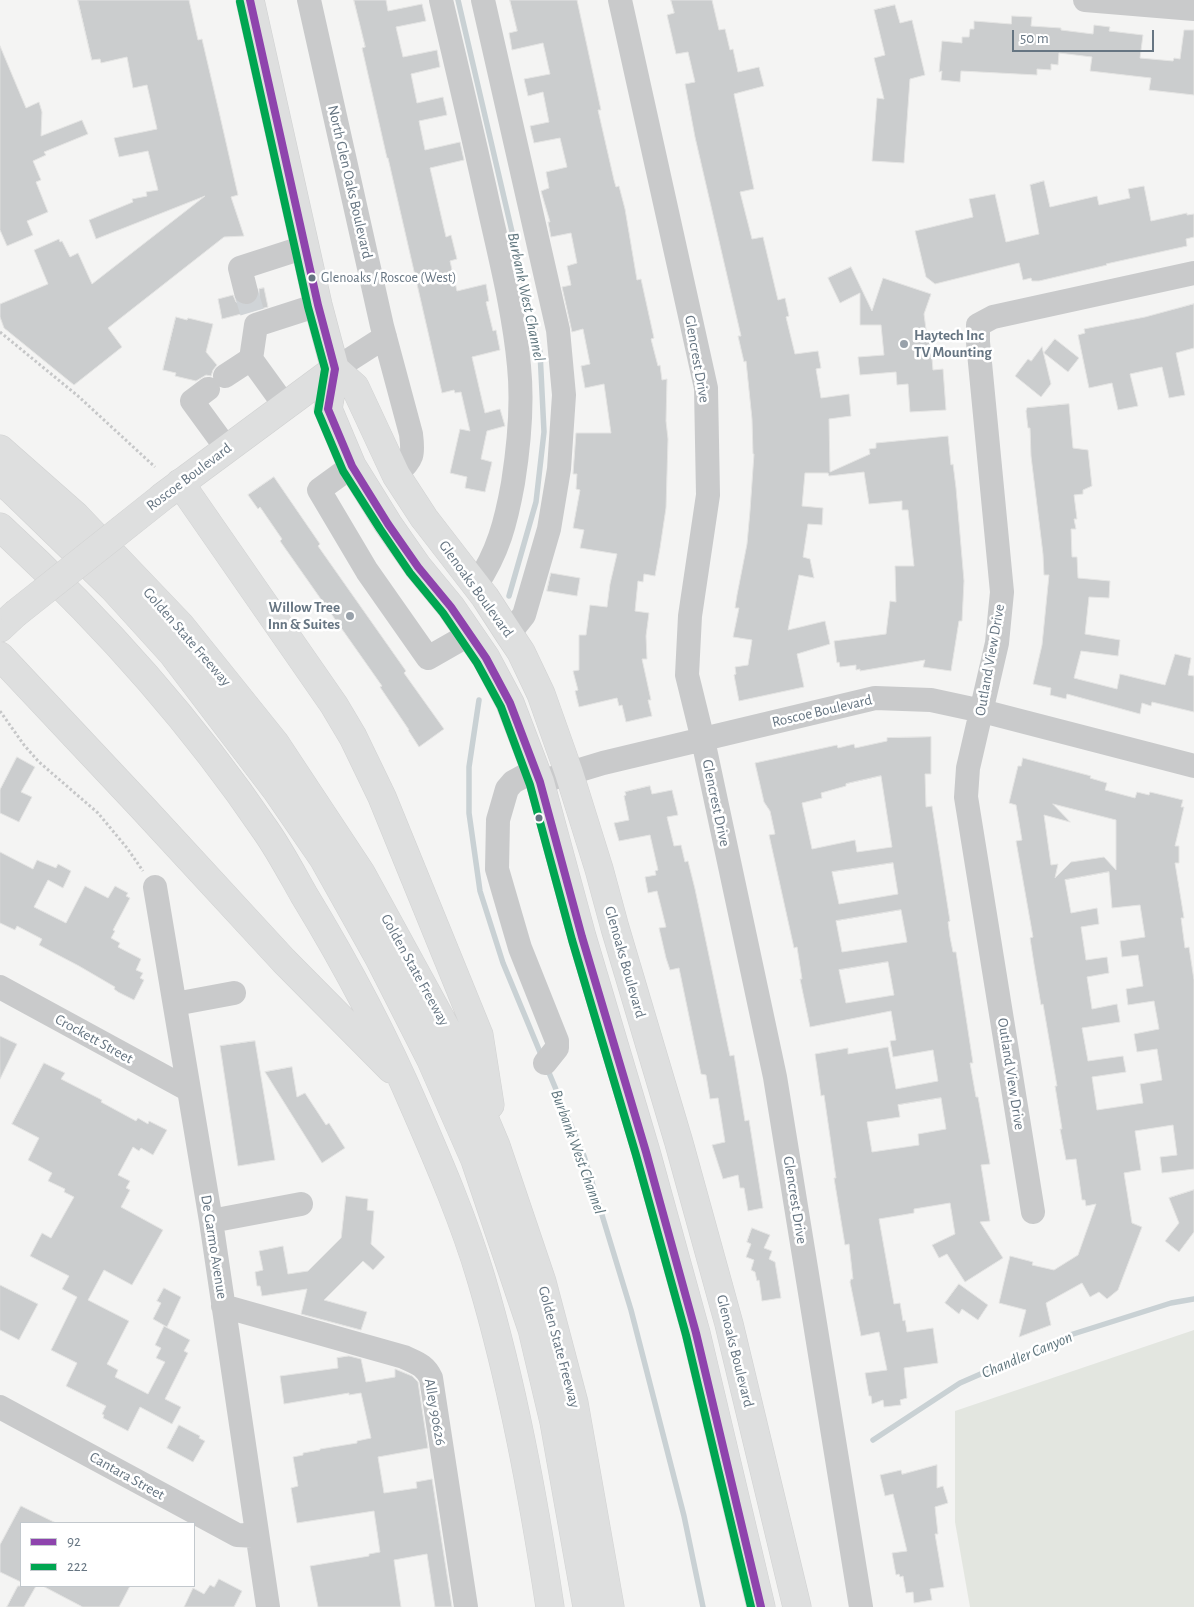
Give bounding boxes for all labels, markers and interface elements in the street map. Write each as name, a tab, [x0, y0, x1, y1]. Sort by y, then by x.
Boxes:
scale bar	[1014, 20, 1156, 52]
text: 50 m	[1020, 31, 1049, 46]
street label: North Glen Oaks Boulevard	[324, 103, 376, 261]
water label: Burbank West Channel	[503, 231, 549, 363]
place label: Glenoaks / Roscoe (West)	[321, 270, 457, 286]
marker: Glenoaks / Roscoe (West)	[307, 273, 317, 283]
street label: Glencrest Drive	[680, 314, 714, 404]
place label: Haytech Inc TV Mounting	[914, 326, 992, 361]
marker: Haytech Inc TV Mounting	[898, 338, 910, 350]
street label: Roscoe Boulevard	[143, 439, 235, 515]
street label: Glenoaks Boulevard	[435, 537, 517, 641]
street label: Golden State Freeway	[139, 584, 235, 690]
place label: Willow Tree Inn & Suites	[268, 598, 340, 633]
street label: Outland View Drive	[971, 603, 1009, 717]
marker: Willow Tree Inn & Suites	[344, 610, 356, 622]
street label: Roscoe Boulevard	[770, 691, 874, 731]
street label: Glencrest Drive	[698, 758, 734, 848]
unlabelled marker	[534, 813, 544, 823]
street label: Glenoaks Boulevard	[600, 904, 650, 1020]
street label: Golden State Freeway	[377, 911, 453, 1029]
street label: Crockett Street	[52, 1010, 136, 1068]
street label: Outland View Drive	[993, 1017, 1029, 1131]
water label: Burbank West Channel	[547, 1087, 609, 1217]
street label: Glencrest Drive	[779, 1155, 811, 1245]
street label: De Garmo Avenue	[197, 1194, 231, 1300]
street label: Golden State Freeway	[534, 1284, 584, 1410]
street label: Glenoaks Boulevard	[712, 1293, 758, 1409]
water label: Chandler Canyon	[979, 1327, 1075, 1383]
street label: Alley 90626	[420, 1377, 450, 1447]
street label: Cantara Street	[86, 1448, 168, 1504]
legend	[20, 1522, 195, 1587]
text: 92	[67, 1534, 81, 1549]
text: 222	[67, 1559, 87, 1574]

